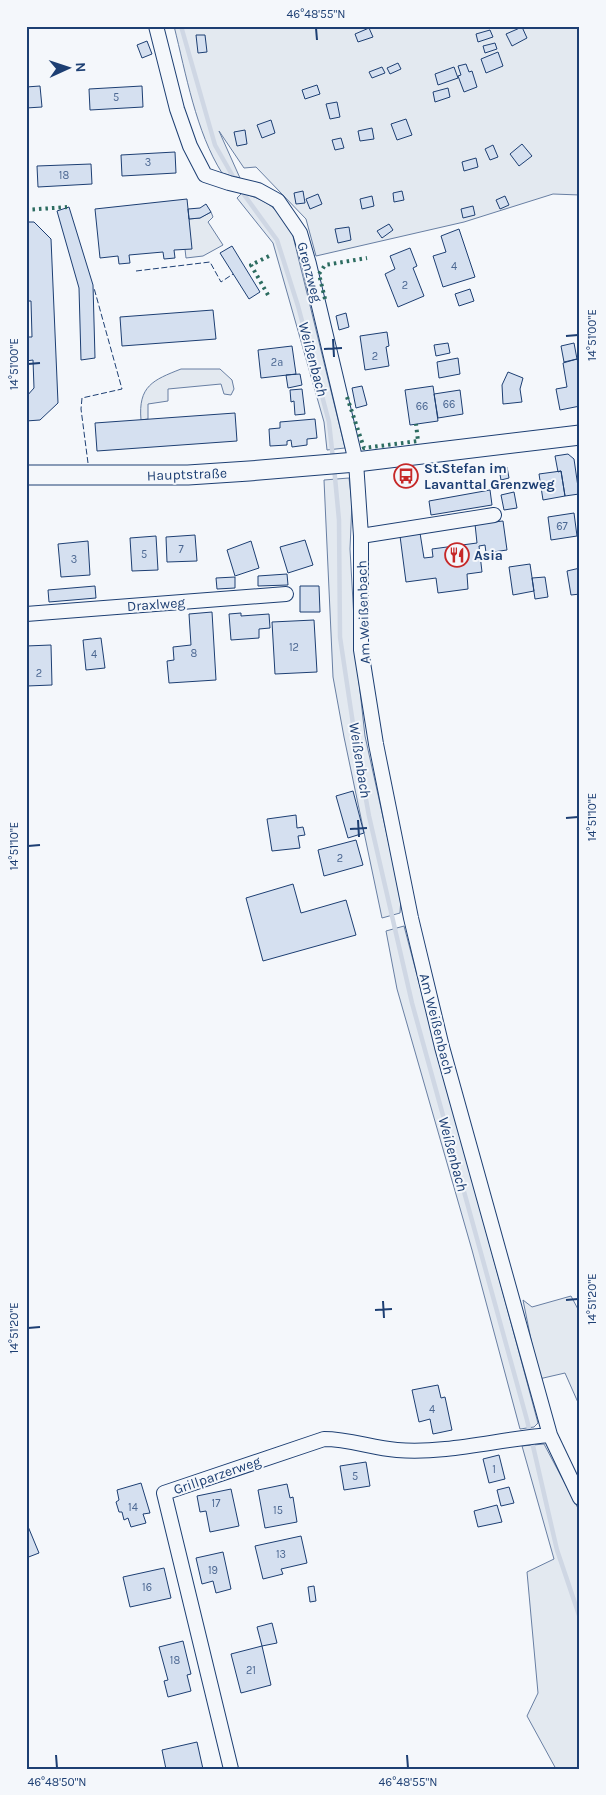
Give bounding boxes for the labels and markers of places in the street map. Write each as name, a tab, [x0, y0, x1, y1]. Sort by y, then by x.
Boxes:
place label: St.Stefan im Lavanttal Grenzweg	[424, 460, 555, 493]
bus stop icon: St.Stefan im Lavanttal Grenzweg	[393, 463, 419, 489]
restaurant icon: Asia	[444, 542, 470, 568]
place label: Asia	[474, 547, 503, 564]

